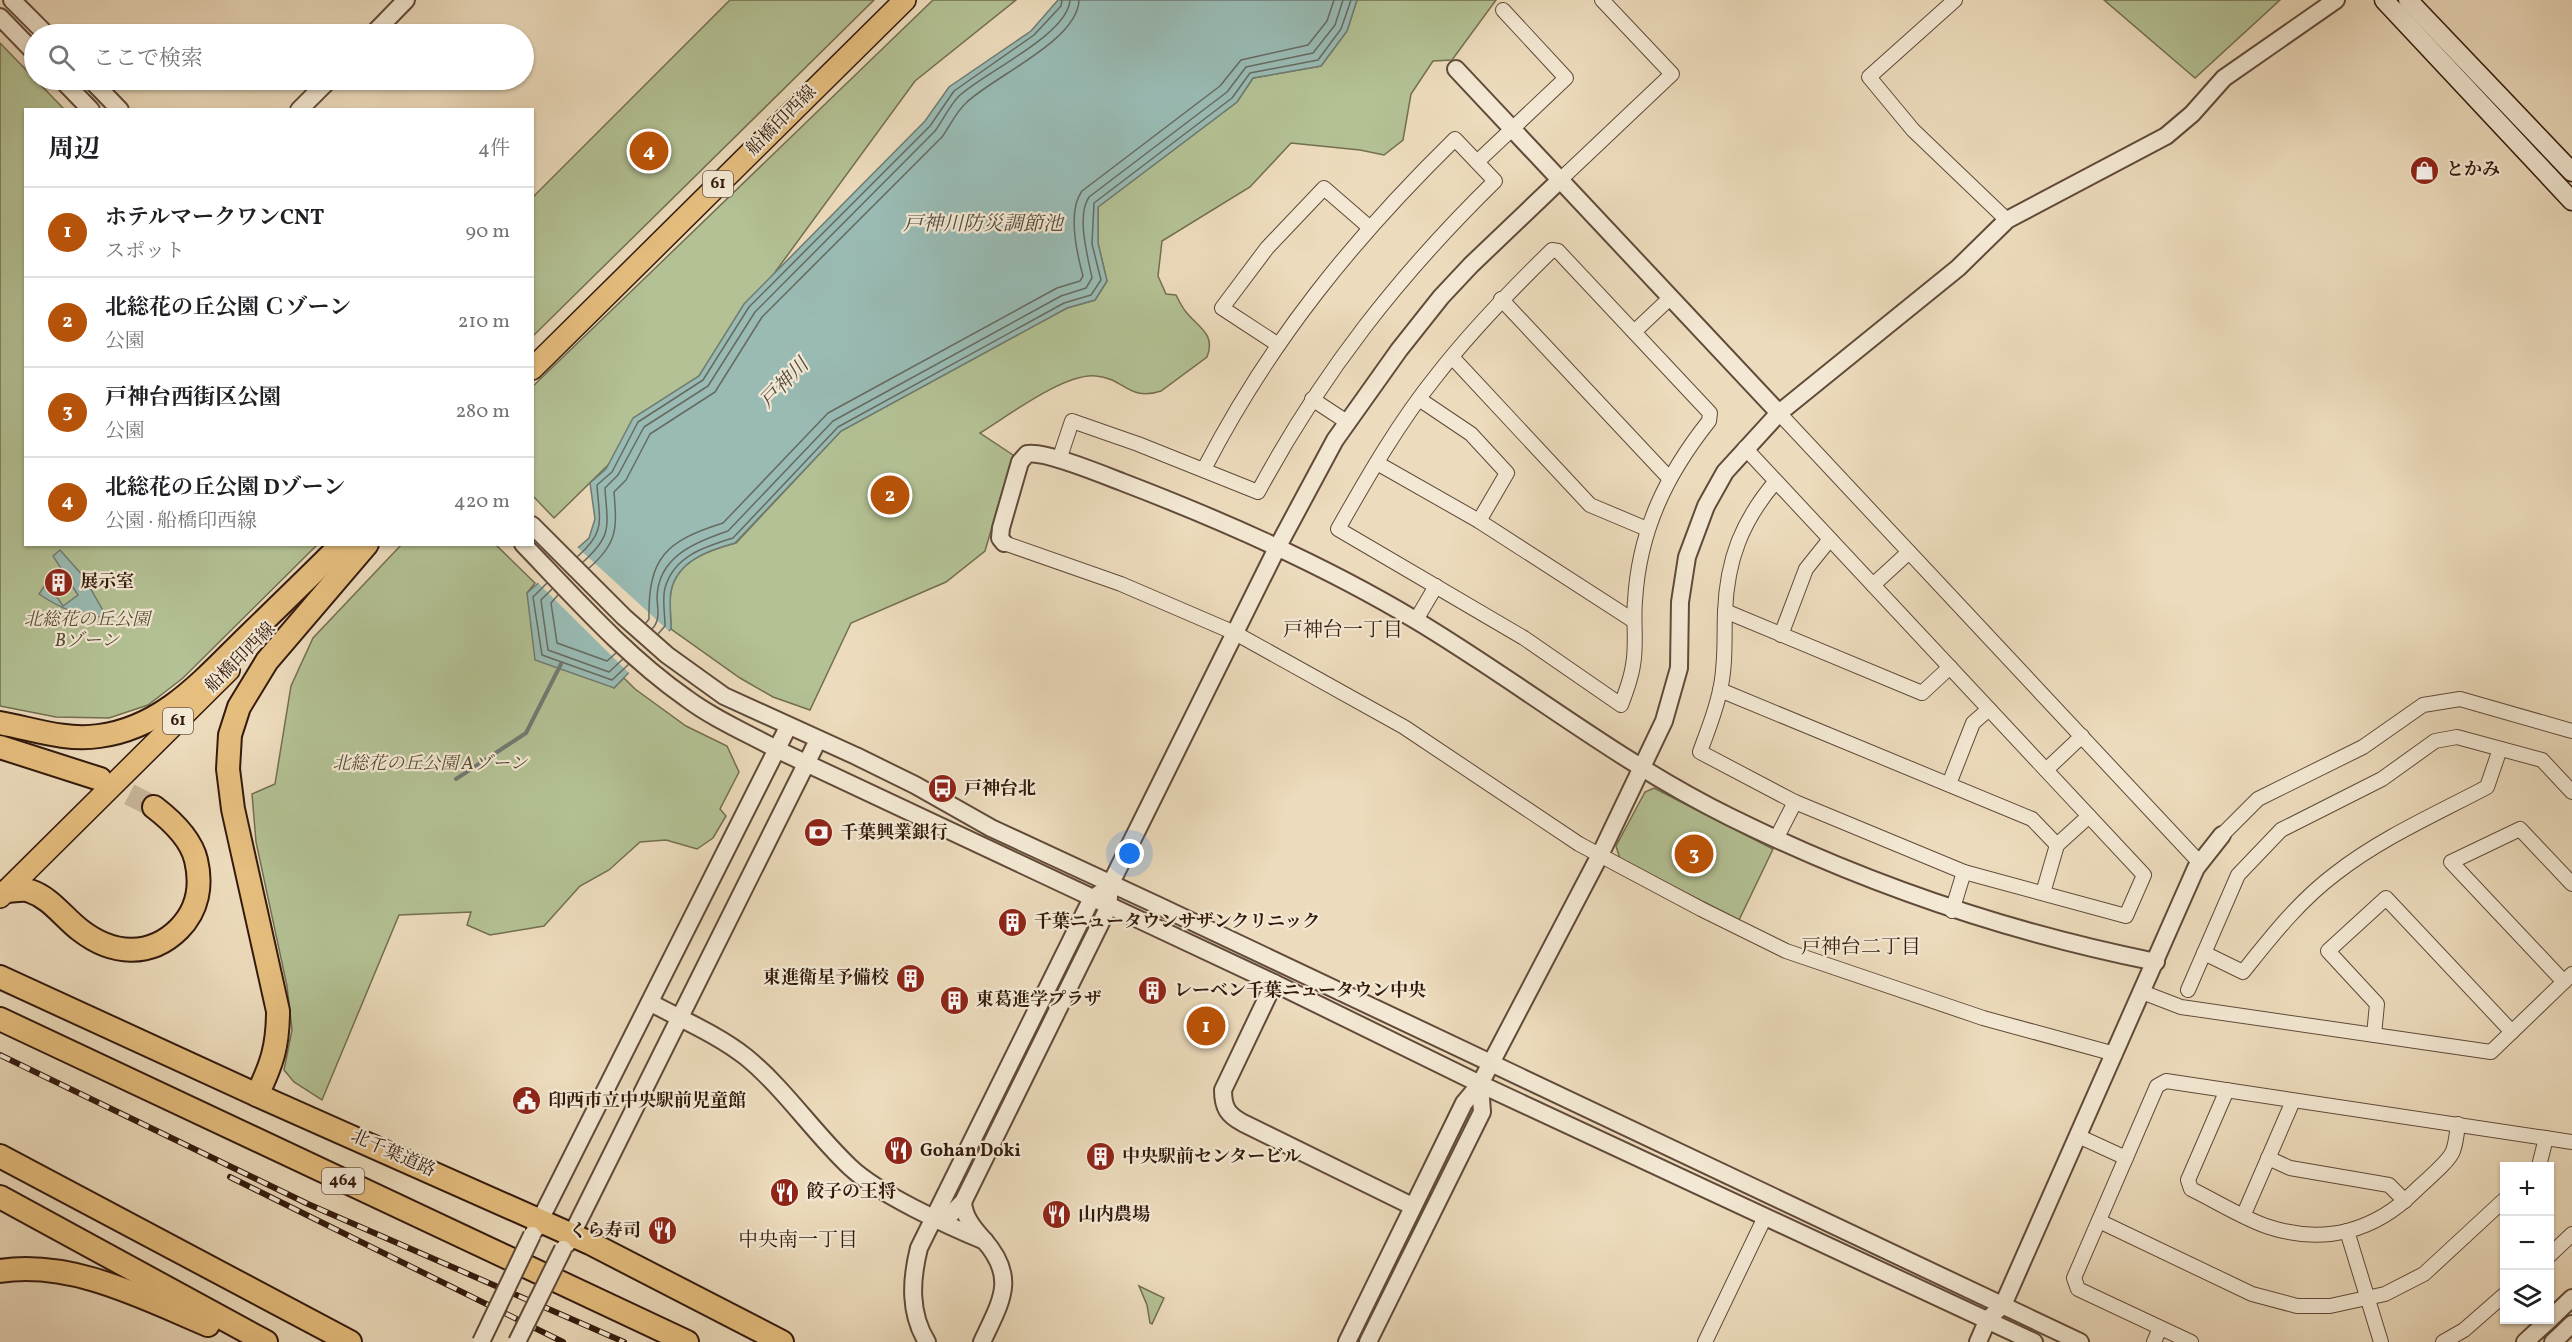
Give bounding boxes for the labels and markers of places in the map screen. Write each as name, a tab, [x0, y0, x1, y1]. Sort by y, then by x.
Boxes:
pin: 4	[630, 128, 668, 174]
shop icon: とかみ	[2409, 154, 2441, 186]
place label: とかみ	[2446, 158, 2500, 183]
pin: 2	[870, 472, 910, 518]
building icon: 展示室	[43, 566, 75, 598]
place label: 展示室	[80, 570, 134, 595]
bus stop icon: 戸神台北	[927, 773, 959, 805]
place label: 戸神台北	[964, 777, 1036, 802]
bank icon: 千葉興業銀行	[803, 817, 835, 849]
place label: 千葉興業銀行	[840, 821, 948, 846]
pin: 3	[1674, 832, 1714, 876]
building icon: 千葉ニュータウンサザンクリニック	[997, 906, 1029, 938]
place label: 千葉ニュータウンサザンクリニック	[1034, 910, 1320, 935]
building icon: 東進衛星予備校	[894, 962, 926, 994]
place label: 東進衛星予備校	[763, 966, 889, 991]
building icon: レーベン千葉ニュータウン中央	[1137, 975, 1169, 1007]
place label: レーベン千葉ニュータウン中央	[1174, 979, 1426, 1004]
building icon: 東葛進学プラザ	[939, 984, 971, 1016]
place label: 東葛進学プラザ	[976, 988, 1102, 1013]
pin: 1	[1186, 1004, 1226, 1048]
public building icon: 印西市立中央駅前児童館	[511, 1085, 543, 1117]
place label: 印西市立中央駅前児童館	[548, 1089, 746, 1114]
restaurant icon: Gohan Doki	[883, 1135, 915, 1167]
place label: Gohan Doki	[920, 1139, 1021, 1164]
building icon: 中央駅前センタービル	[1085, 1141, 1117, 1173]
place label: 中央駅前センタービル	[1122, 1145, 1301, 1170]
restaurant icon: 餃子の王将	[769, 1176, 801, 1208]
place label: 餃子の王将	[806, 1180, 896, 1205]
restaurant icon: 山内農場	[1041, 1199, 1073, 1231]
place label: 山内農場	[1078, 1203, 1150, 1228]
restaurant icon: くら寿司	[646, 1215, 678, 1247]
place label: くら寿司	[569, 1219, 641, 1244]

